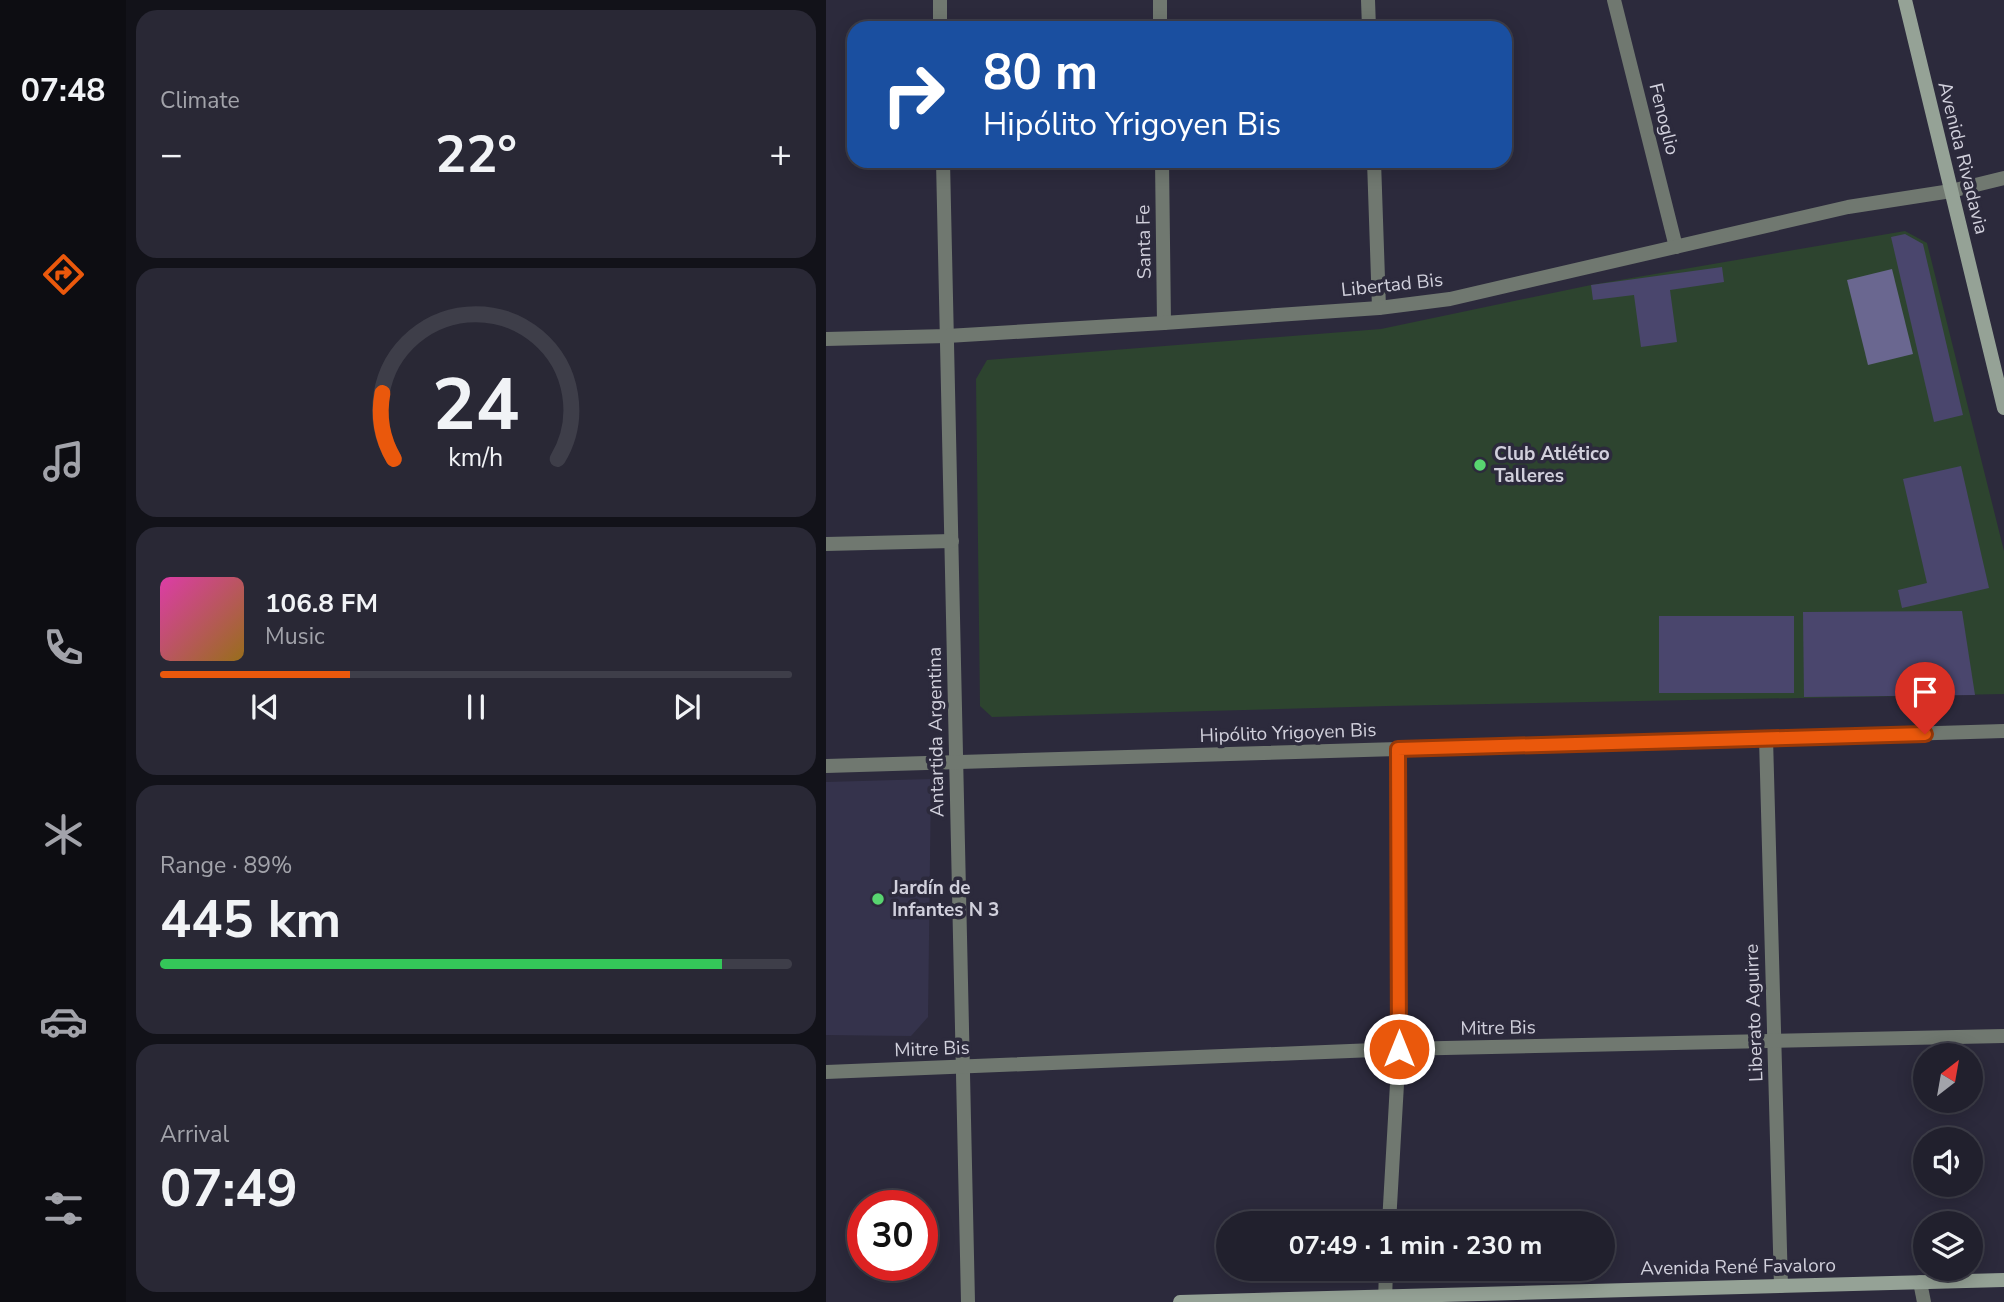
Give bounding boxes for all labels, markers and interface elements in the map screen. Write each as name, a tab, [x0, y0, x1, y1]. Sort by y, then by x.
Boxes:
text: 80 m	[983, 39, 1098, 106]
icon: right	[868, 49, 959, 140]
text: 07:48	[21, 69, 105, 112]
street label: Avenida Rivadavia	[1931, 79, 1995, 237]
street label: Fenoglio	[1643, 80, 1685, 158]
text: Climate	[160, 85, 240, 116]
text: Hipólito Yrigoyen Bis	[983, 103, 1281, 146]
text: 22°	[435, 119, 517, 190]
text: −	[160, 129, 183, 180]
text: +	[769, 129, 792, 180]
street label: Santa Fe	[1130, 205, 1158, 279]
icon: directions	[39, 250, 88, 299]
street label: Libertad Bis	[1340, 267, 1444, 303]
text: 24	[432, 355, 520, 455]
icon: music	[39, 437, 88, 486]
text: km/h	[448, 440, 504, 474]
place label: Club Atlético Talleres	[1494, 441, 1610, 489]
marker: Club Atlético Talleres	[1472, 457, 1488, 473]
text: 106.8 FM	[265, 586, 378, 621]
text: Music	[265, 621, 325, 652]
icon: phone	[39, 623, 88, 672]
street label: Antartida Argentina	[922, 647, 950, 817]
pin	[1895, 662, 1955, 734]
icon: arrive	[1906, 673, 1944, 711]
icon: previous	[246, 688, 284, 726]
icon: pause	[457, 688, 495, 726]
icon: next	[668, 688, 706, 726]
street label: Hipólito Yrigoyen Bis	[1199, 717, 1377, 749]
icon: climate	[39, 810, 88, 859]
text: Range · 89%	[160, 850, 292, 881]
place label: Jardín de Infantes N 3	[891, 875, 999, 923]
text: 445 km	[160, 884, 341, 955]
marker: Jardín de Infantes N 3	[870, 891, 886, 907]
street label: Liberato Aguirre	[1739, 943, 1769, 1083]
icon: car	[39, 997, 88, 1046]
position arrow	[1362, 1012, 1436, 1086]
street label: Mitre Bis	[1460, 1014, 1536, 1042]
street label: Mitre Bis	[894, 1035, 970, 1063]
north arrow	[1913, 1043, 1983, 1113]
map controls	[1913, 1043, 1983, 1281]
text: Arrival	[160, 1119, 229, 1150]
button: sound	[1913, 1127, 1983, 1197]
text: 07:49	[160, 1153, 298, 1224]
icon: filters	[39, 1184, 88, 1233]
speed limit sign: 30	[847, 1190, 938, 1281]
button: layers	[1913, 1211, 1983, 1281]
text: 07:49 · 1 min · 230 m	[1289, 1228, 1542, 1263]
street label: Avenida René Favaloro	[1640, 1252, 1836, 1282]

